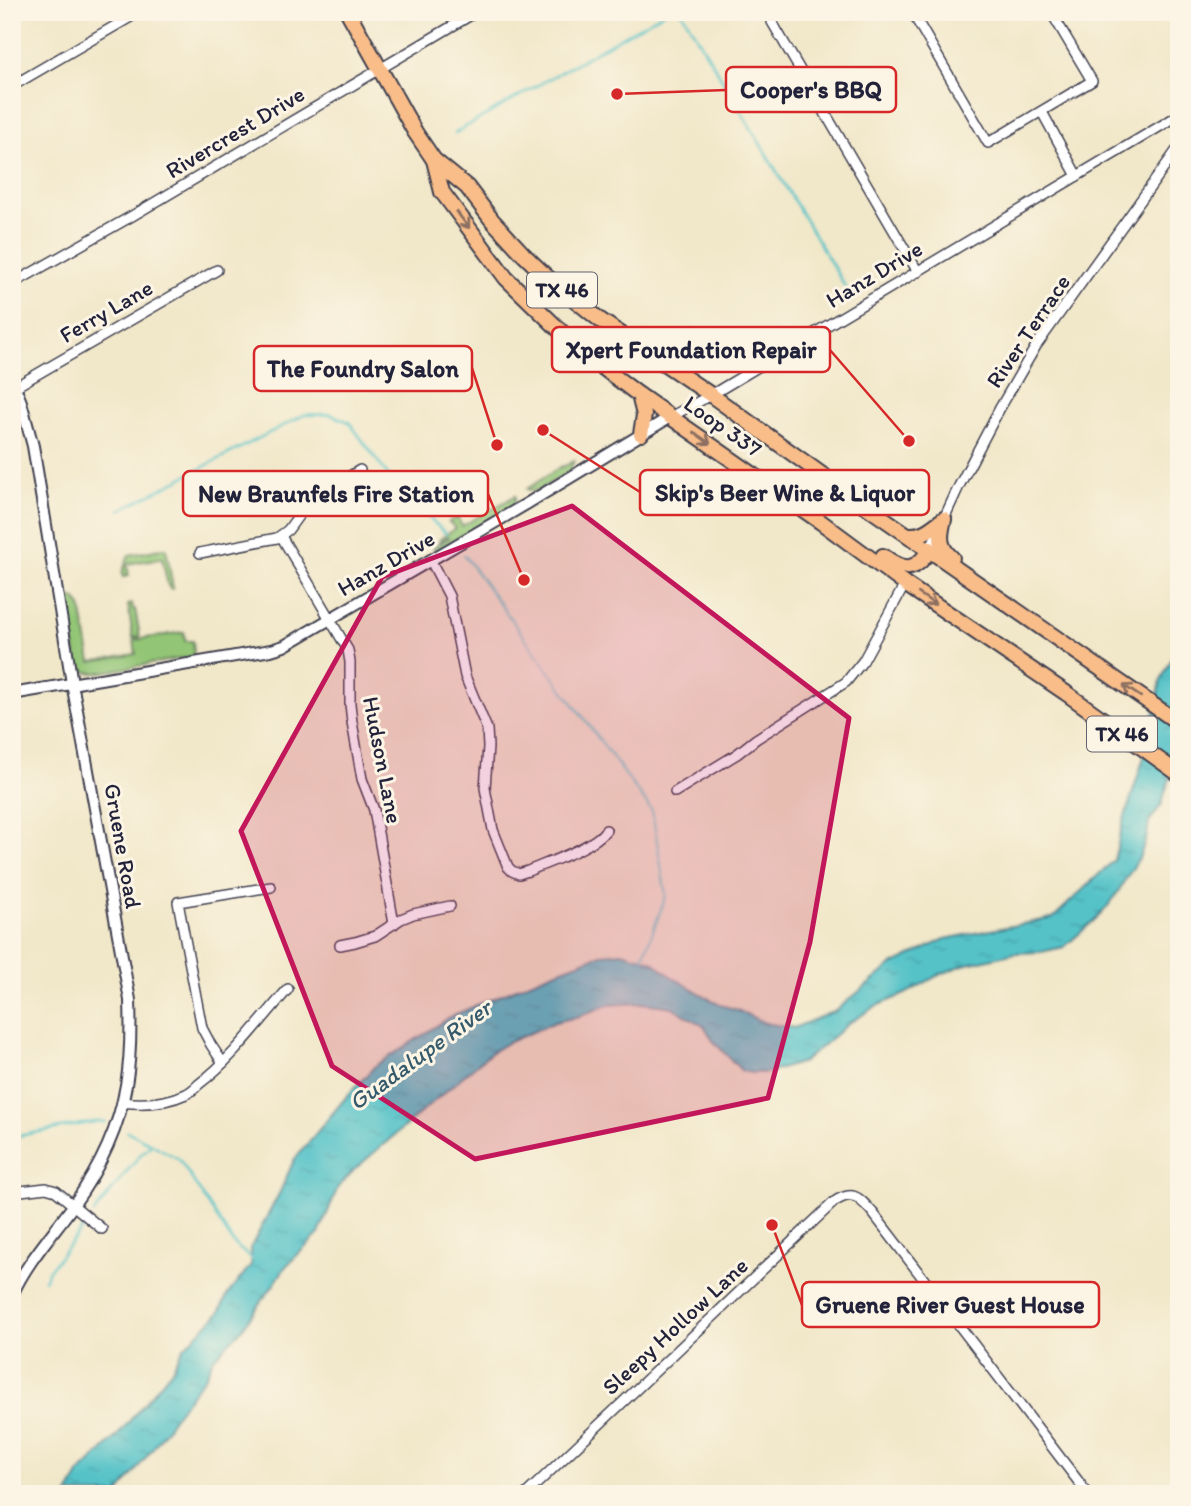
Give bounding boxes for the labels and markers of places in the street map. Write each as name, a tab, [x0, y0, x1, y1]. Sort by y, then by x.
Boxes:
callout: Cooper's BBQ	[726, 67, 896, 112]
callout: Xpert Foundation Repair	[552, 327, 830, 372]
callout: The Foundry Salon	[254, 346, 472, 391]
callout: Skip's Beer Wine & Liquor	[640, 470, 929, 515]
callout: New Braunfels Fire Station	[183, 471, 488, 516]
callout: Gruene River Guest House	[802, 1282, 1099, 1327]

